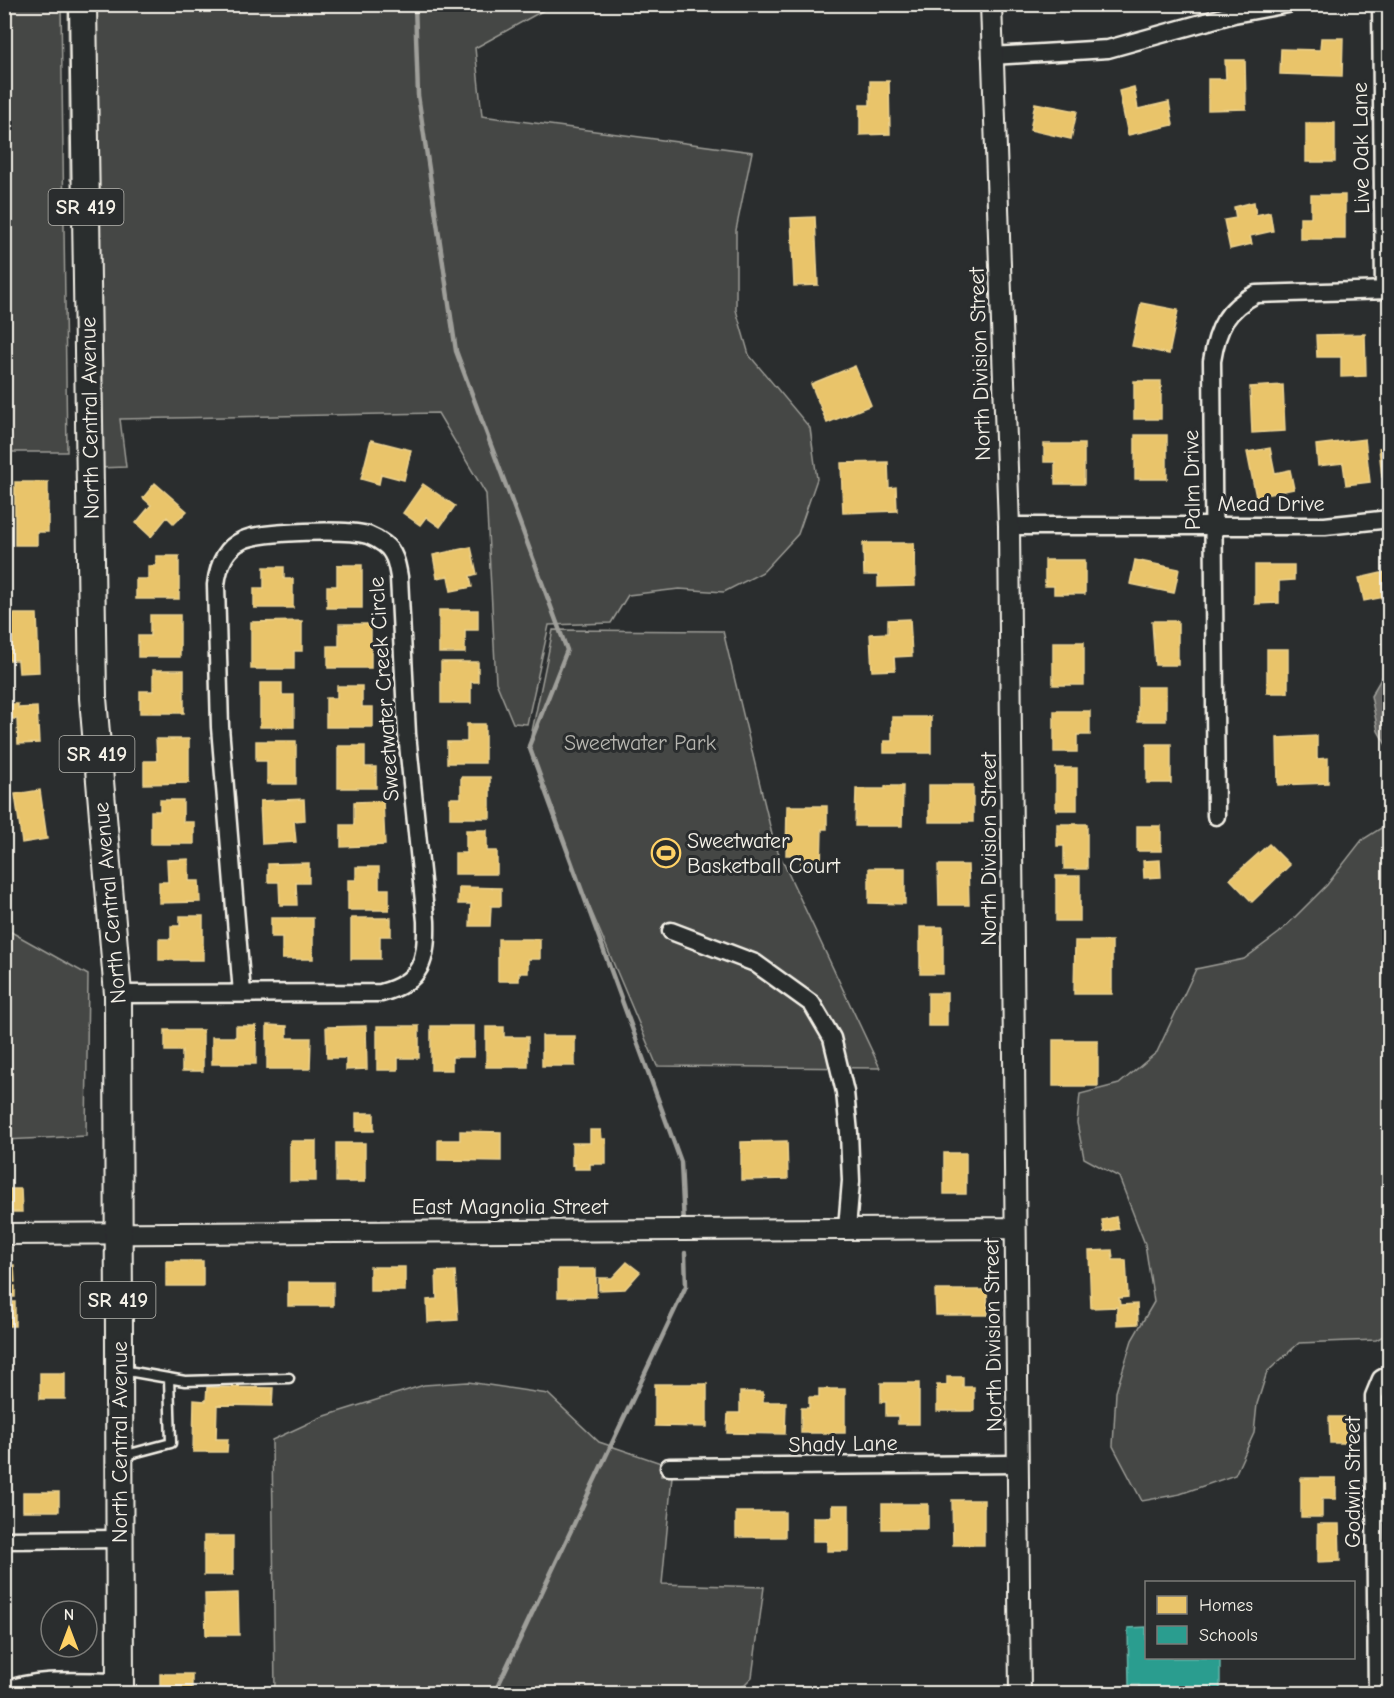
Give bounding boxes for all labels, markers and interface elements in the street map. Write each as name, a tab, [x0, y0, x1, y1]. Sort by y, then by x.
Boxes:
street label: Live Oak Lane	[1347, 82, 1375, 214]
road number: SR 419	[48, 189, 124, 225]
street label: North Division Street	[964, 266, 996, 461]
street label: North Central Avenue	[75, 317, 105, 519]
street label: Palm Drive	[1178, 430, 1206, 530]
street label: Mead Drive	[1217, 491, 1325, 517]
street label: Sweetwater Creek Circle	[363, 576, 405, 802]
park label: Sweetwater Park	[564, 730, 716, 756]
road number: SR 419	[60, 736, 134, 772]
street label: North Division Street	[976, 751, 1002, 946]
street label: North Central Avenue	[88, 801, 132, 1005]
place label: Sweetwater Basketball Court	[687, 828, 841, 879]
sports icon: Sweetwater Basketball Court	[650, 837, 682, 869]
street label: East Magnolia Street	[412, 1194, 609, 1220]
street label: North Division Street	[978, 1237, 1008, 1432]
road number: SR 419	[80, 1282, 156, 1318]
street label: North Central Avenue	[107, 1341, 133, 1543]
street label: Godwin Street	[1340, 1415, 1366, 1548]
street label: Shady Lane	[788, 1430, 898, 1458]
legend	[1145, 1581, 1355, 1659]
text: Homes	[1199, 1595, 1253, 1616]
north arrow	[39, 1599, 99, 1659]
text: N	[64, 1606, 74, 1624]
text: Schools	[1199, 1625, 1258, 1646]

